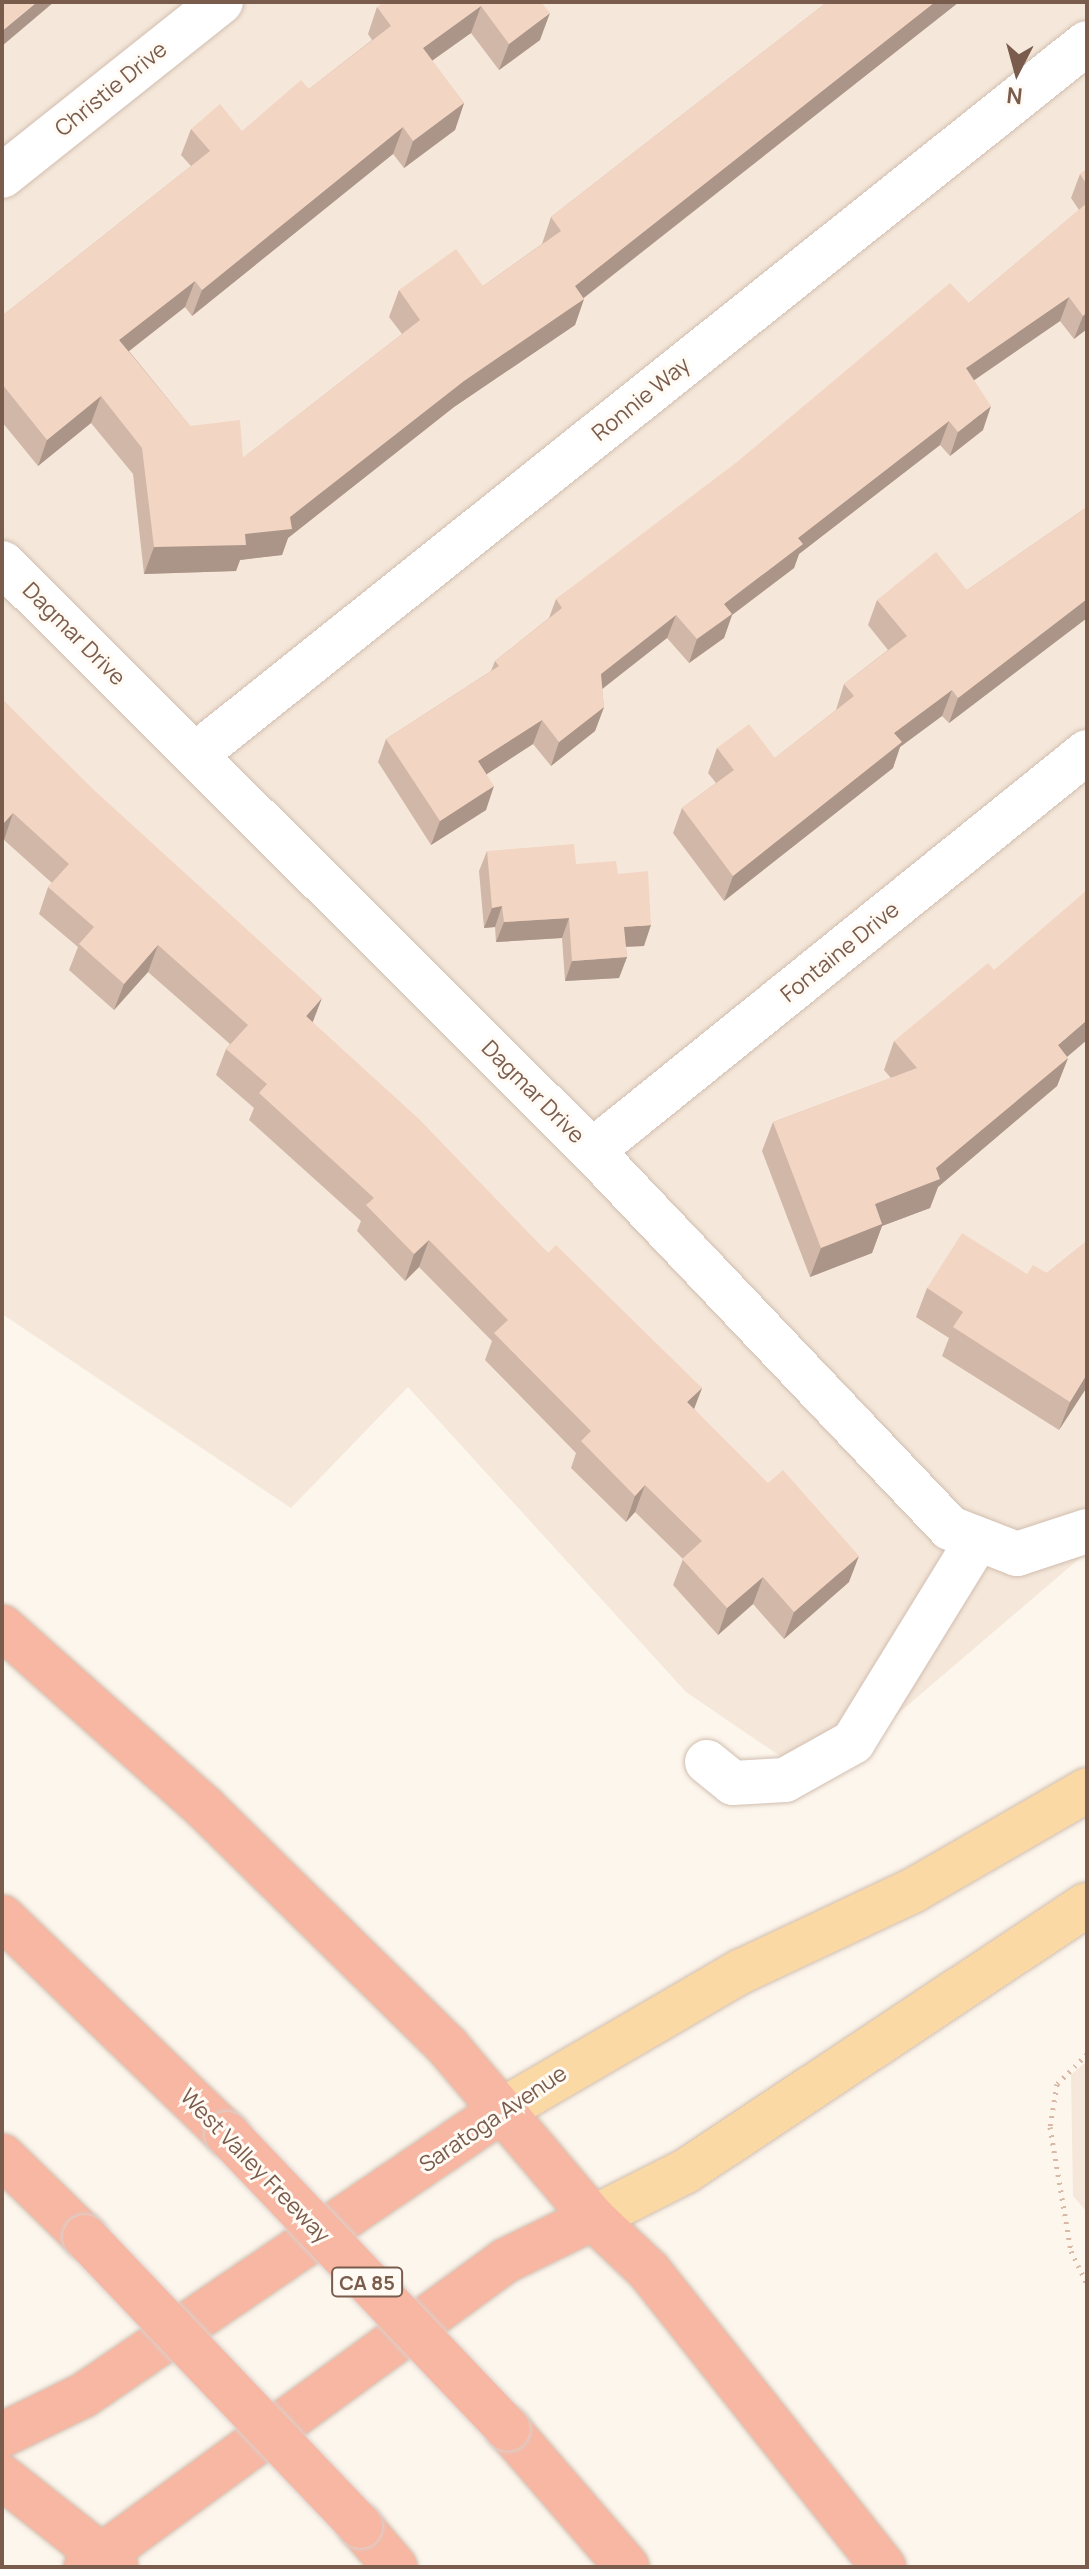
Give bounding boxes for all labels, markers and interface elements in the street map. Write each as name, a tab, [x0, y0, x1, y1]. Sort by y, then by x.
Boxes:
north arrow	[977, 32, 1057, 112]
street label: Christie Drive	[50, 36, 172, 142]
text: N	[1005, 80, 1024, 112]
street label: Ronnie Way	[587, 352, 695, 446]
street label: Dagmar Drive	[17, 577, 131, 691]
street label: Fontaine Drive	[775, 896, 905, 1008]
street label: Dagmar Drive	[476, 1035, 590, 1149]
street label: Saratoga Avenue	[414, 2060, 572, 2178]
street label: West Valley Freeway	[175, 2084, 335, 2248]
road number: CA 85	[331, 2266, 403, 2298]

